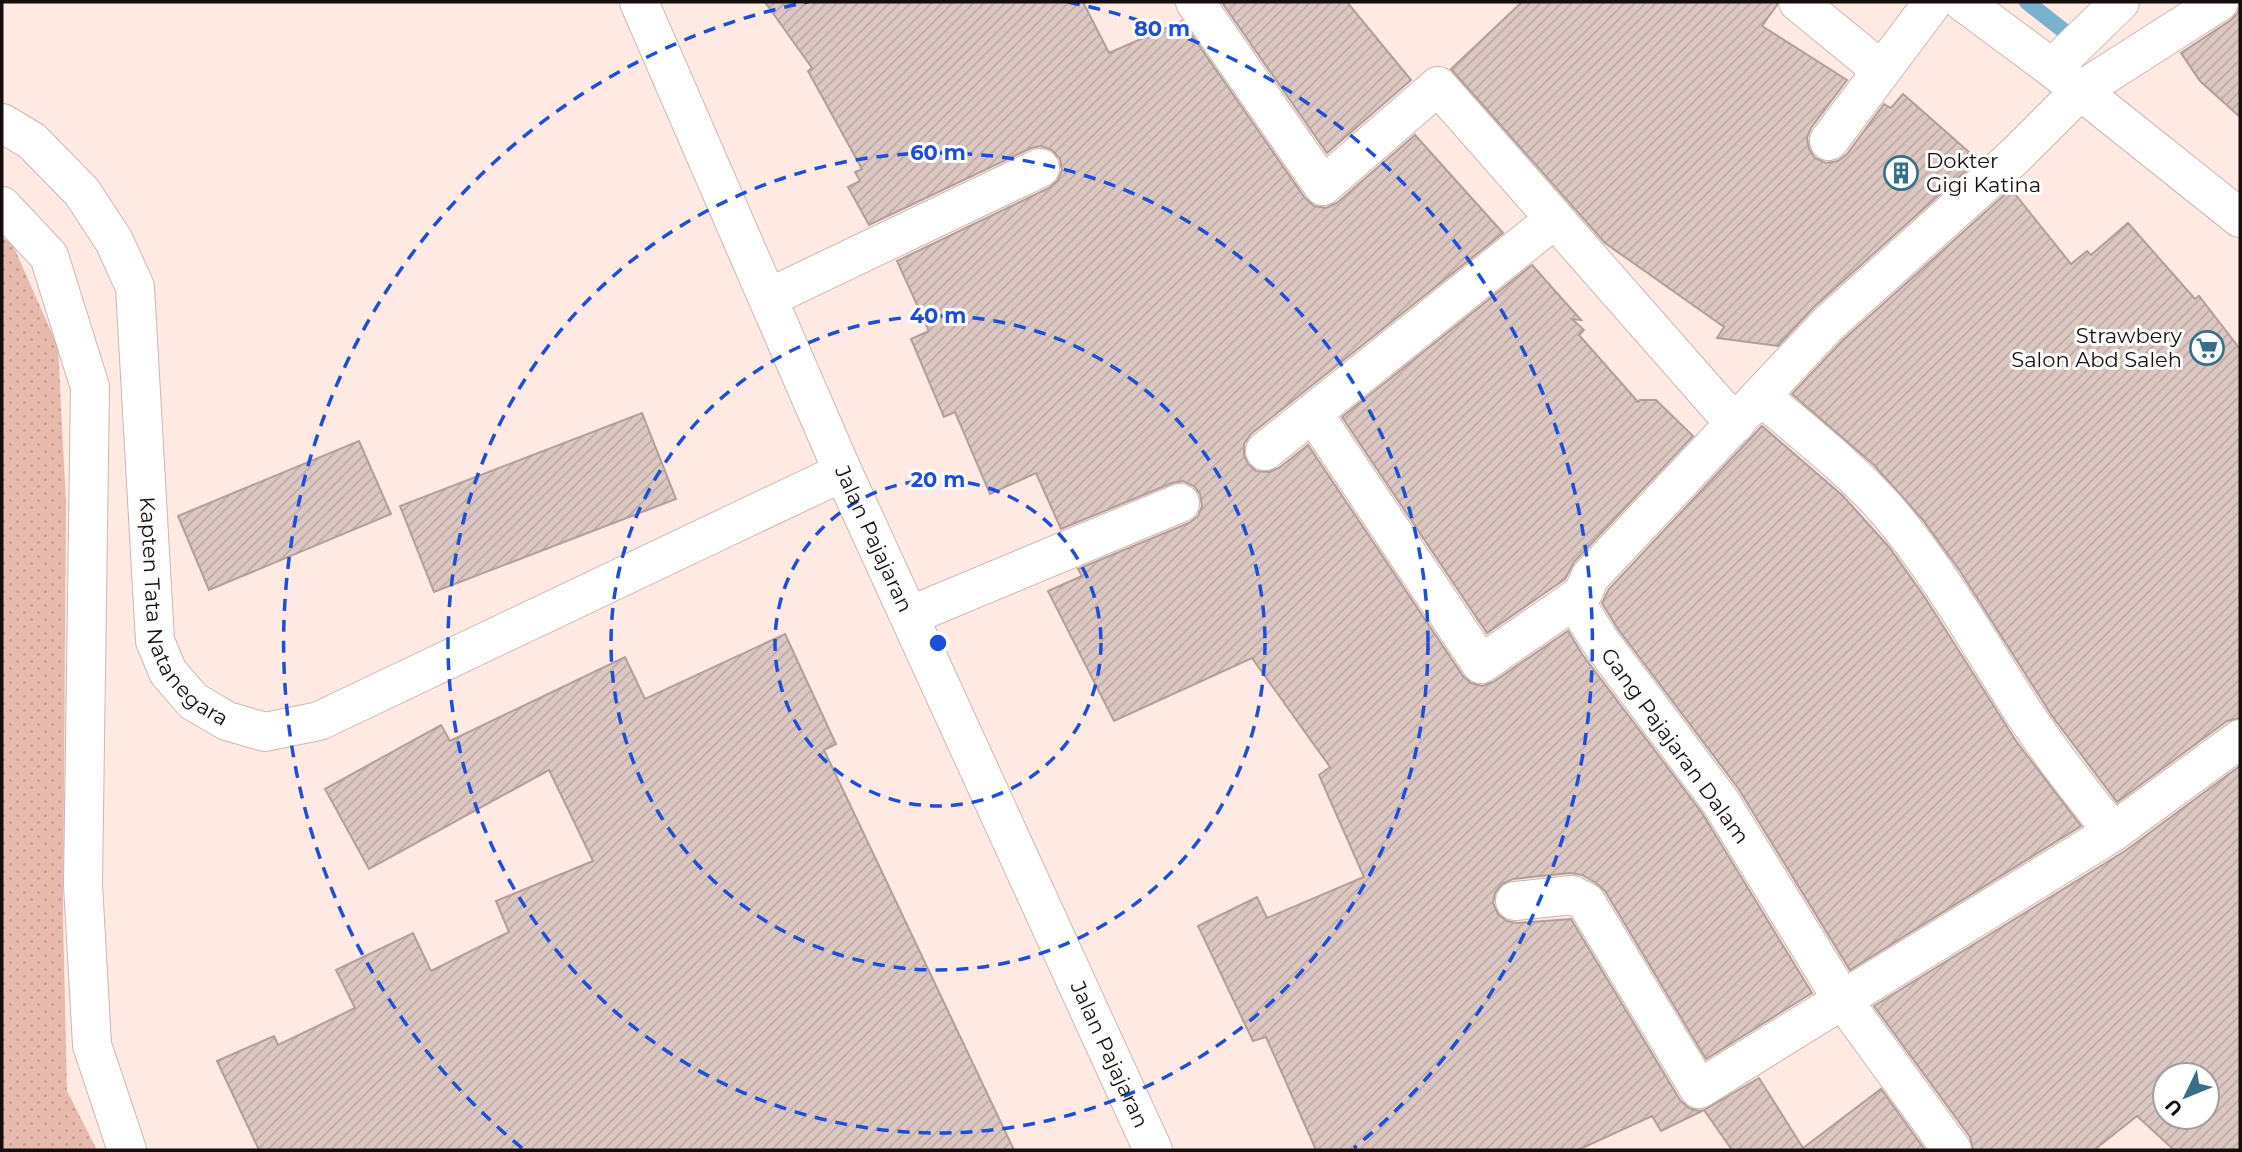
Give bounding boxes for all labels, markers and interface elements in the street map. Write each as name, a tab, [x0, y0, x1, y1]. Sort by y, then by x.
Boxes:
text: 80 m	[1134, 16, 1190, 41]
text: 60 m	[910, 140, 966, 165]
place label: Dokter Gigi Katina	[1926, 148, 2041, 197]
building icon: Dokter Gigi Katina	[1882, 154, 1920, 192]
text: 40 m	[910, 303, 966, 328]
place label: Strawbery Salon Abd Saleh	[2011, 323, 2183, 372]
supermarket icon: Strawbery Salon Abd Saleh	[2188, 329, 2226, 367]
street label: Jalan Pajajaran	[829, 461, 918, 616]
text: 20 m	[911, 467, 965, 492]
street label: Kapten Tata Natanegara	[135, 496, 233, 731]
centre of rings	[926, 631, 950, 655]
street label: Gang Pajajaran Dalam	[1596, 643, 1755, 848]
street label: Jalan Pajajaran	[1065, 976, 1154, 1132]
north arrow	[2151, 1061, 2221, 1131]
text: U	[2160, 1094, 2187, 1121]

